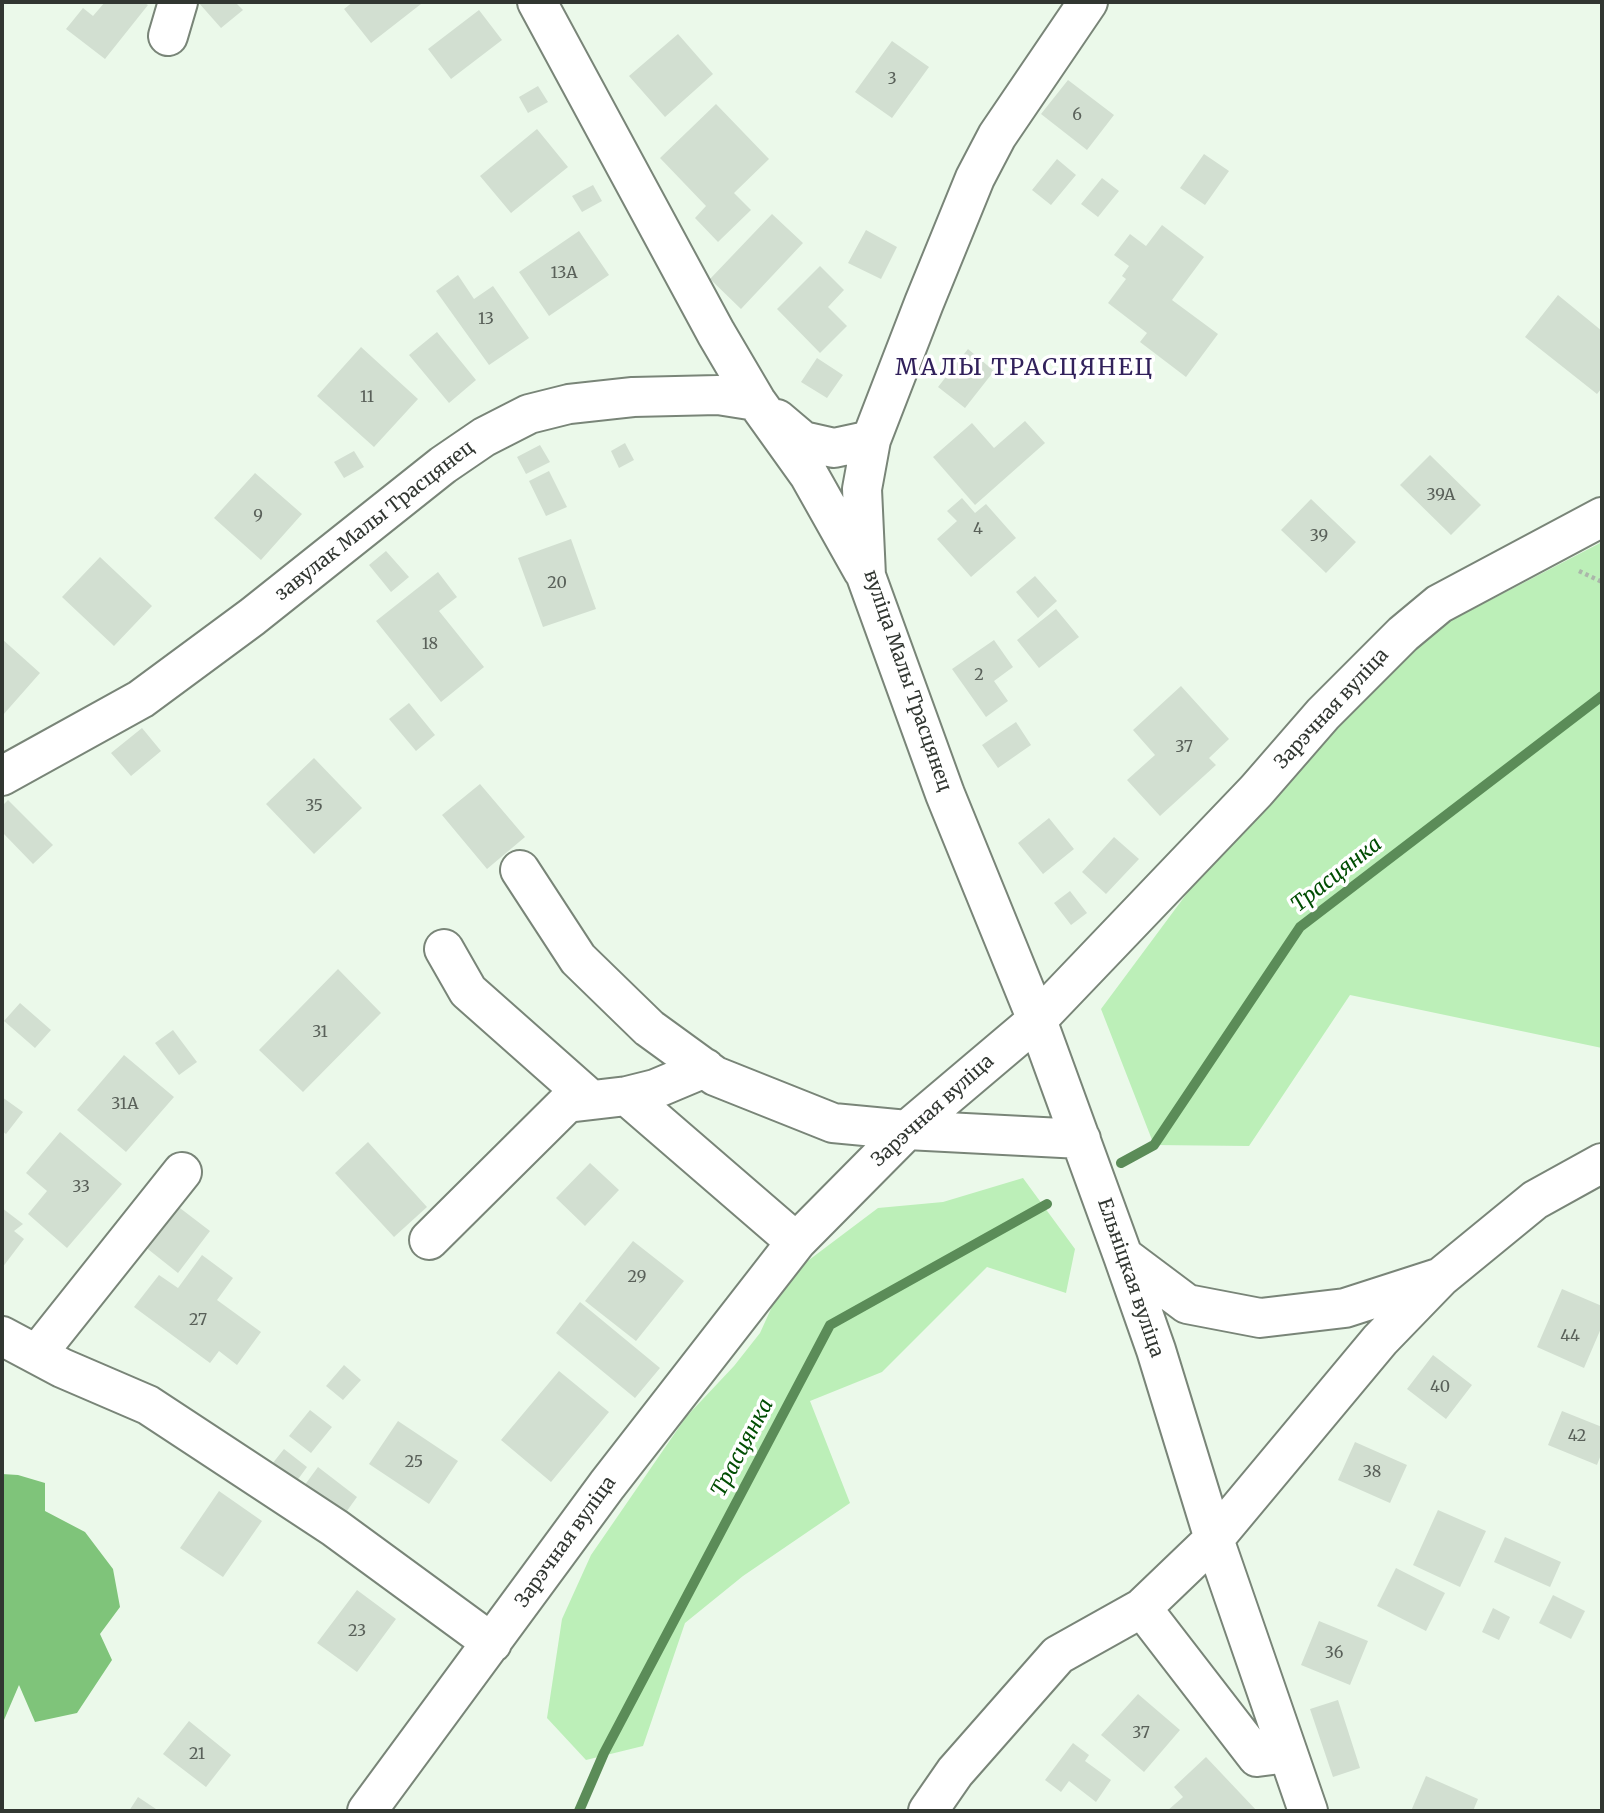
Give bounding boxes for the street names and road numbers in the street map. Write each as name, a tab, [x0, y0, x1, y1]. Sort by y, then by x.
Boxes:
street label: завулак Малы Трасцянец	[271, 436, 479, 606]
street label: вуліца Малы Трасцянец	[858, 567, 956, 795]
street label: Зарэчная вуліца	[1270, 644, 1394, 774]
street label: Зарэчная вуліца	[867, 1050, 999, 1172]
street label: Ельніцкая вуліца	[1092, 1195, 1168, 1361]
street label: Зарэчная вуліца	[511, 1472, 621, 1612]

